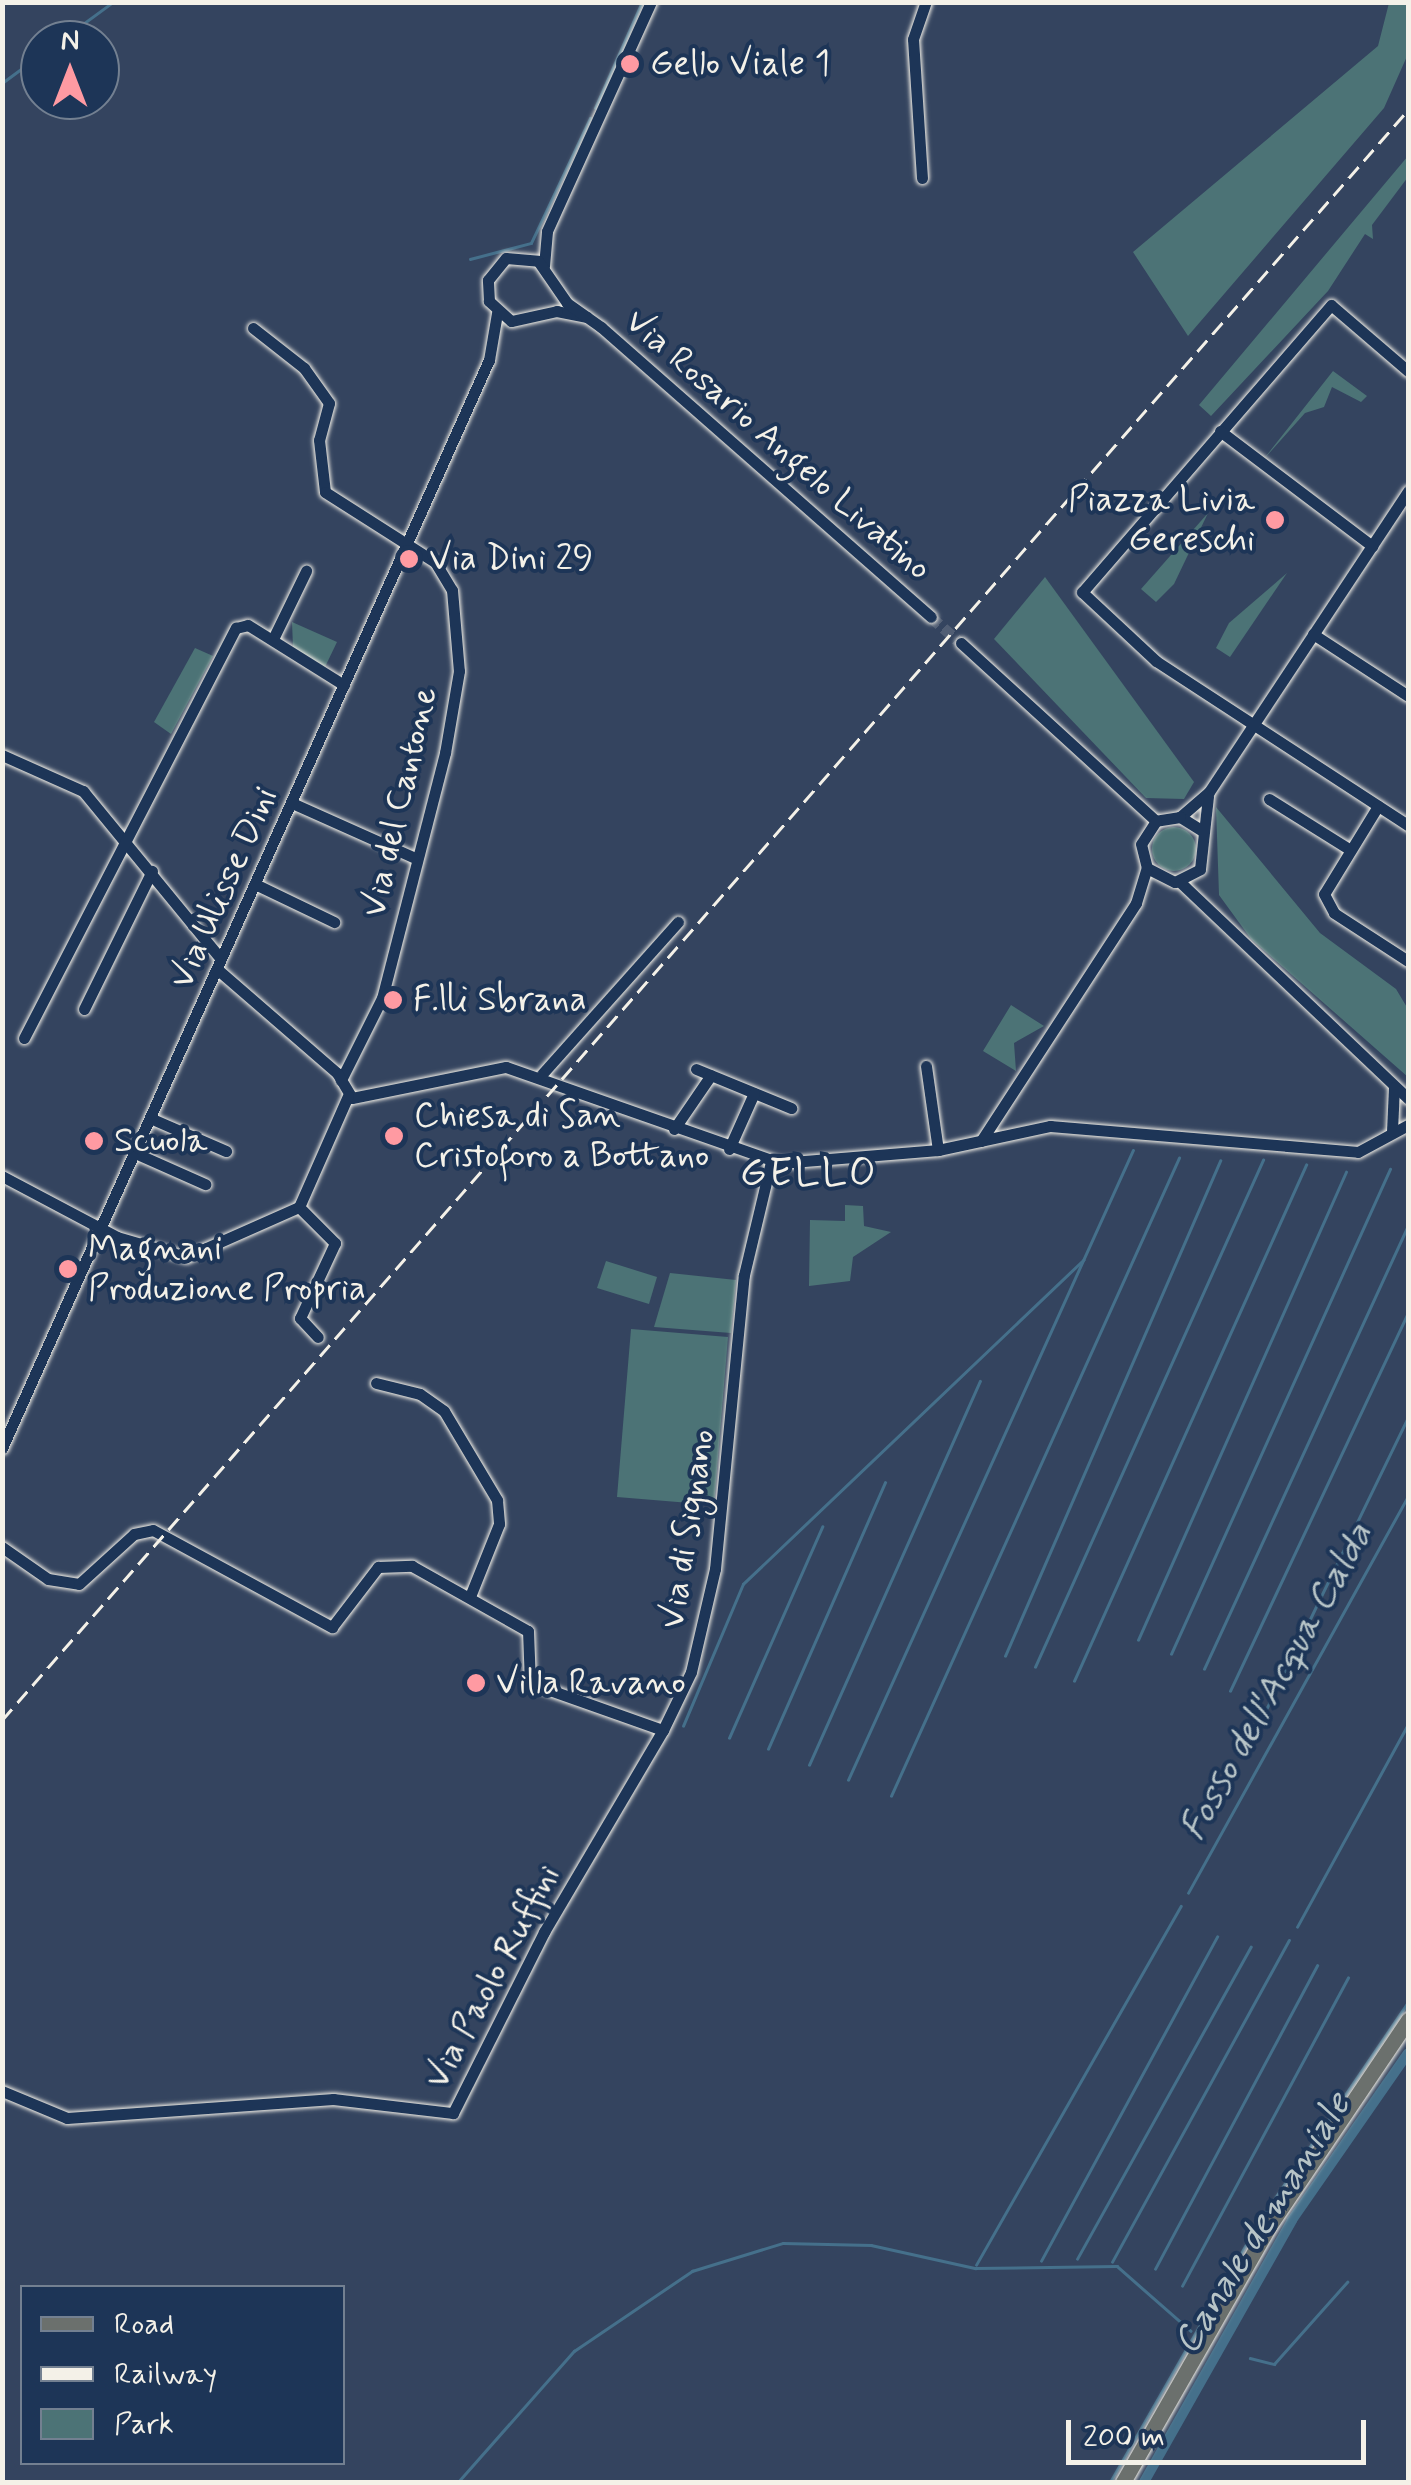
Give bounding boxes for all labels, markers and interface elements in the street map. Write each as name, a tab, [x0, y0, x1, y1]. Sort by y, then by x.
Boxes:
north arrow	[20, 20, 120, 120]
text: N	[61, 23, 79, 60]
place label: Gello Viale 1	[650, 43, 827, 85]
marker: Gello Viale 1	[619, 53, 641, 75]
street label: Via Rosario Angelo Livatino	[615, 300, 941, 590]
place label: Piazza Livia Gereschi	[1068, 479, 1255, 561]
marker: Piazza Livia Gereschi	[1264, 509, 1286, 531]
place label: Via Dini 29	[429, 538, 593, 580]
marker: Via Dini 29	[398, 548, 420, 570]
street label: Via del Cantone	[353, 683, 447, 921]
street label: Via Ulisse Dini	[160, 780, 288, 996]
place label: F.lli Sbrana	[413, 979, 587, 1021]
marker: F.lli Sbrana	[382, 989, 404, 1011]
place label: Chiesa di San Cristoforo a Bottano	[414, 1095, 710, 1177]
place label: Scuola	[114, 1120, 208, 1162]
marker: Chiesa di San Cristoforo a Bottano	[383, 1125, 405, 1147]
marker: Scuola	[83, 1130, 105, 1152]
district label: GELLO	[742, 1150, 876, 1198]
place label: Magnani Produzione Propria	[88, 1228, 366, 1310]
marker: Magnani Produzione Propria	[57, 1258, 79, 1280]
street label: Via di Signano	[651, 1423, 725, 1635]
water label: Fosso dell'Acqua Calda	[1171, 1515, 1383, 1849]
place label: Villa Ravano	[496, 1662, 681, 1704]
marker: Villa Ravano	[465, 1672, 487, 1694]
street label: Via Paolo Ruffini	[419, 1863, 567, 2091]
water label: Canale demaniale	[1164, 2085, 1362, 2363]
legend	[20, 2285, 345, 2465]
text: Road	[114, 2305, 174, 2344]
text: Railway	[114, 2355, 217, 2394]
scale bar	[1071, 2400, 1371, 2462]
text: Park	[114, 2405, 174, 2444]
text: 200 m	[1083, 2418, 1165, 2457]

